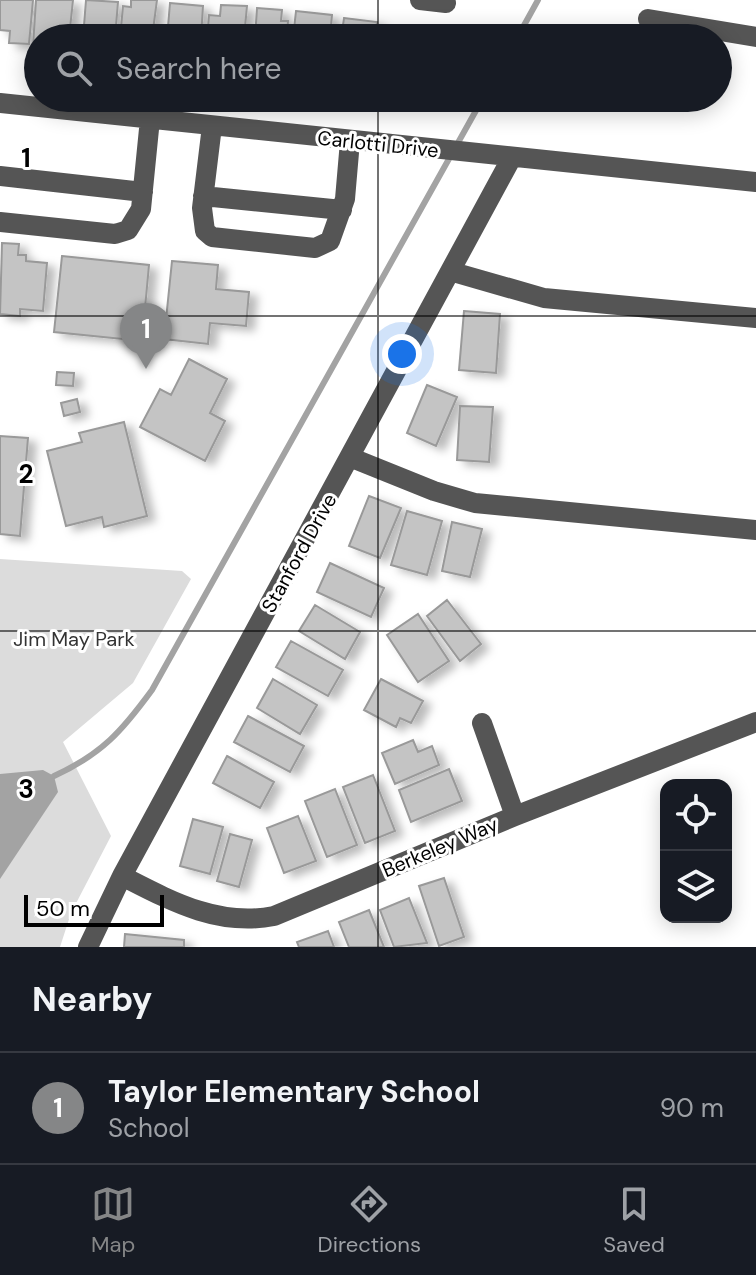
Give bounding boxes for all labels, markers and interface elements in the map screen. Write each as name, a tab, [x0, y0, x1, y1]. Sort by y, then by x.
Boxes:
search box	[24, 24, 732, 112]
icon: search	[52, 46, 96, 90]
text: Search here	[116, 49, 282, 88]
street label: Carlotti Drive	[316, 125, 440, 163]
text: 1	[21, 141, 31, 175]
pin: 1	[120, 303, 172, 369]
your location	[382, 334, 422, 374]
text: 2	[18, 457, 34, 491]
street label: Stanford Drive	[256, 489, 342, 617]
park label: Jim May Park	[13, 626, 135, 652]
text: 3	[18, 772, 34, 806]
map controls	[660, 779, 732, 923]
button: locate	[660, 779, 732, 851]
street label: Berkeley Way	[378, 811, 502, 883]
button: layers	[660, 851, 732, 923]
scale bar	[24, 891, 164, 927]
text: 50 m	[36, 894, 90, 923]
text: Nearby	[32, 977, 152, 1022]
text: Taylor Elementary School	[108, 1072, 480, 1111]
text: 1	[53, 1091, 63, 1125]
text: 90 m	[660, 1091, 724, 1125]
text: School	[108, 1111, 190, 1145]
tab: Map	[91, 1182, 135, 1259]
tab: Directions	[318, 1182, 421, 1259]
tab: Saved	[603, 1182, 665, 1259]

